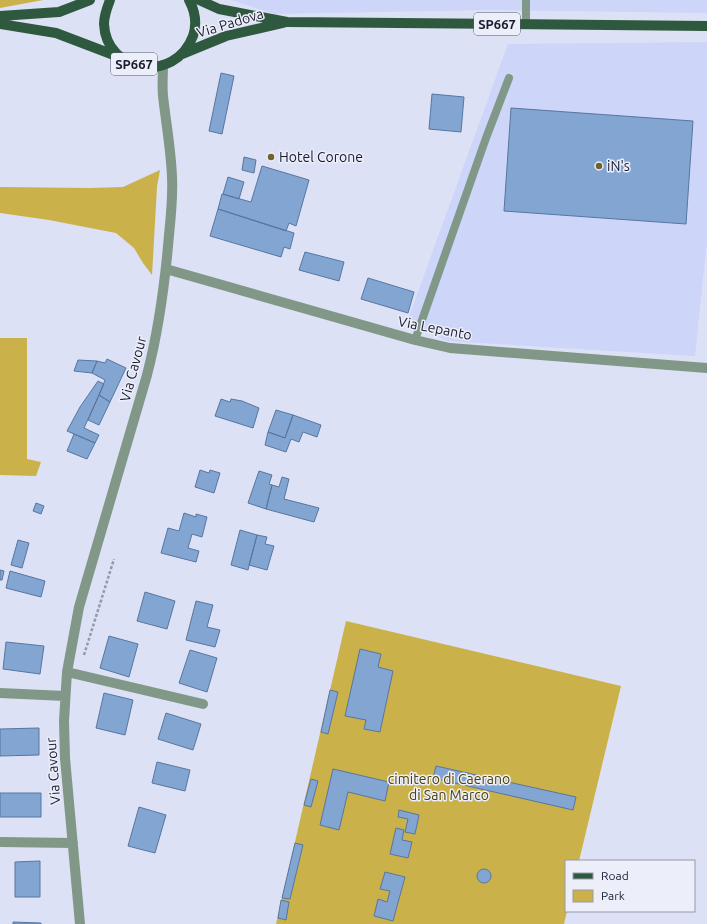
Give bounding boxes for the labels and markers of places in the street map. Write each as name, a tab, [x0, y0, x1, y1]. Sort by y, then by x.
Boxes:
place label: Hotel Corone	[279, 149, 363, 165]
marker: Hotel Corone	[266, 152, 276, 162]
place label: iN's	[607, 158, 630, 174]
marker: iN's	[594, 161, 604, 171]

